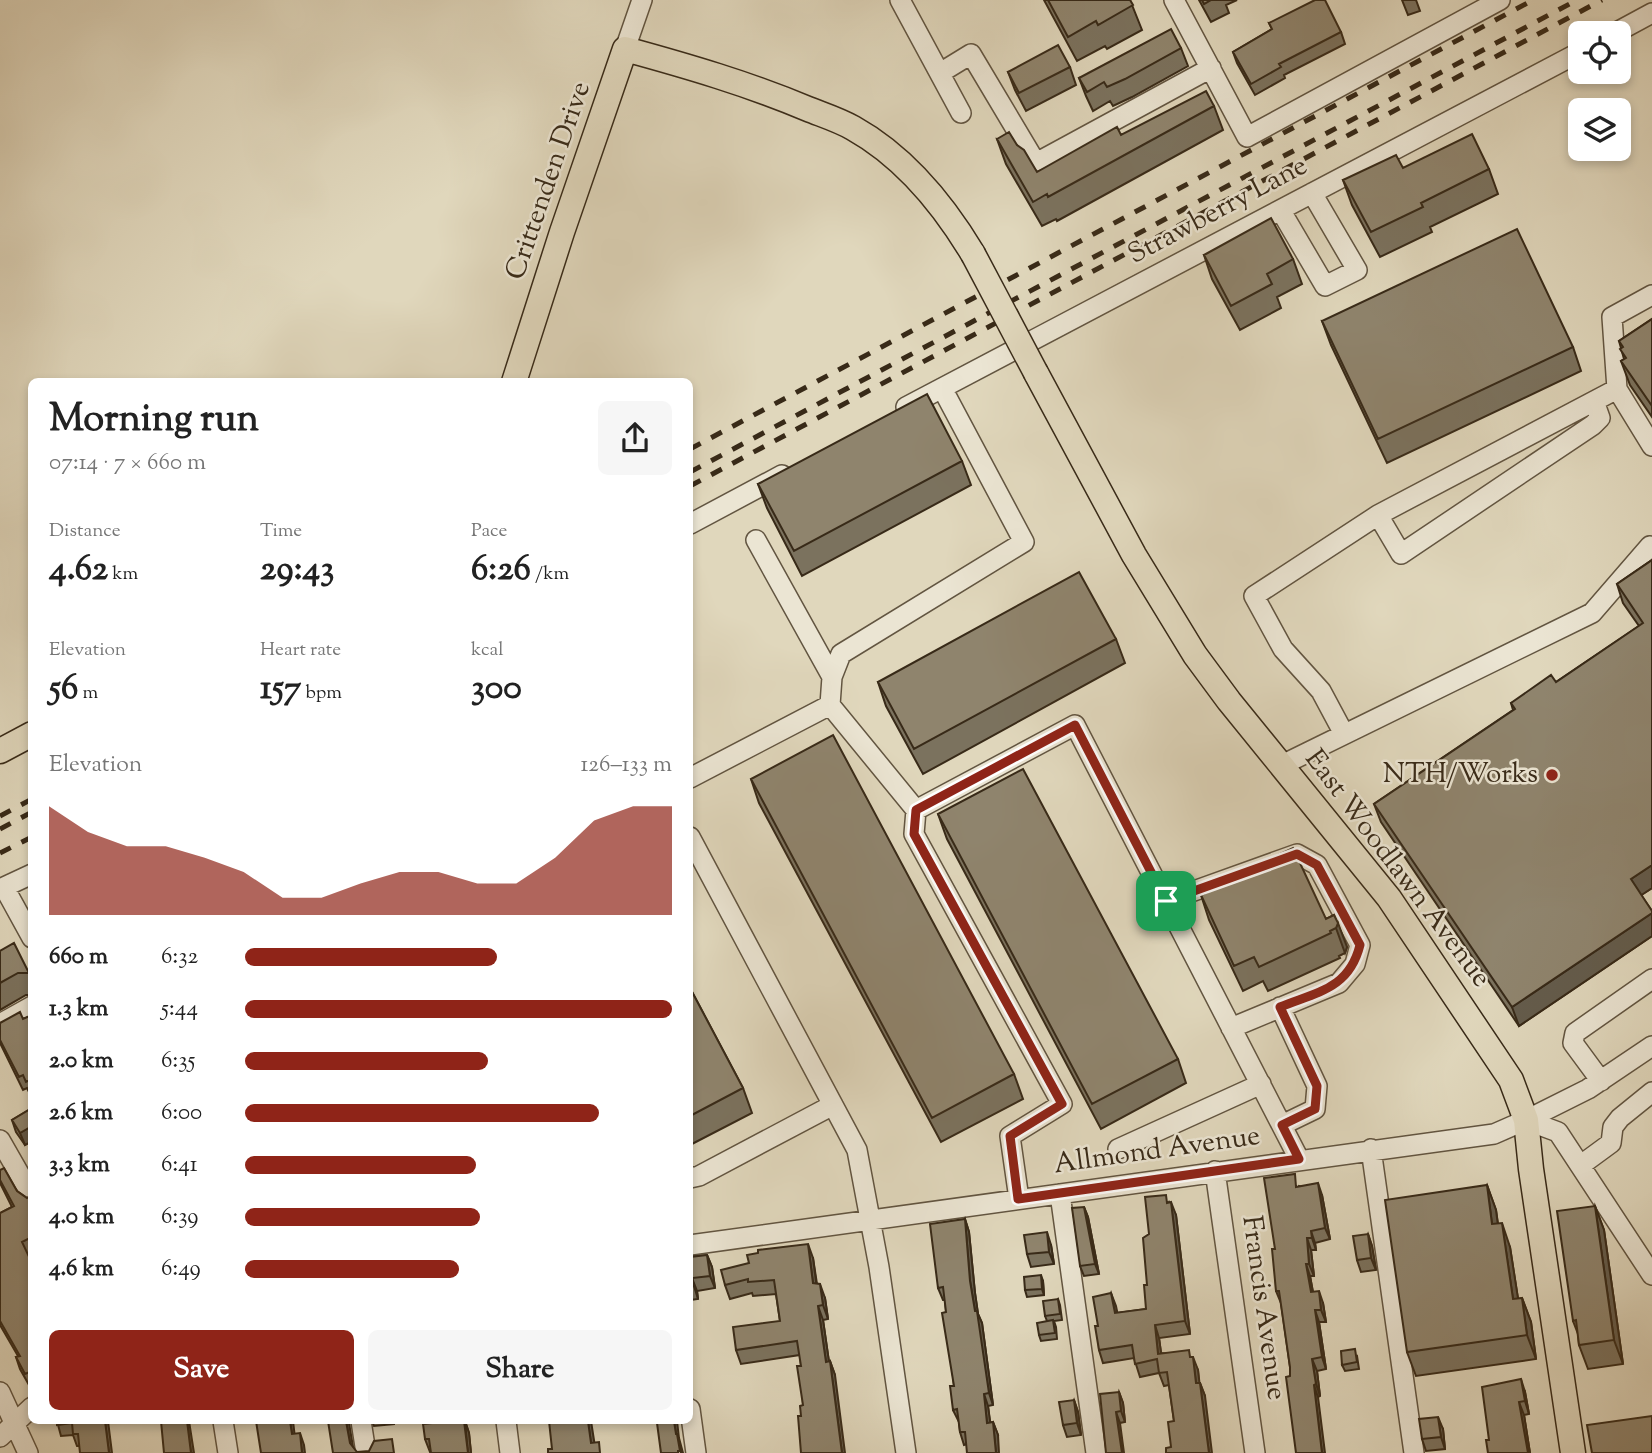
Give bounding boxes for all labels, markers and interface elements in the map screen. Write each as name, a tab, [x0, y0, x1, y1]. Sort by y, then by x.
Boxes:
map controls	[1568, 21, 1631, 161]
button: locate	[1568, 21, 1631, 84]
street label: Crittenden Drive	[496, 76, 602, 286]
button: layers	[1568, 98, 1631, 161]
street label: Strawberry Lane	[1121, 147, 1315, 275]
text: Morning run	[49, 394, 259, 448]
button: share	[598, 401, 672, 475]
text: 07:14 · 7 × 660 m	[49, 447, 206, 480]
text: Distance	[49, 518, 121, 545]
text: Time	[260, 518, 302, 545]
text: Pace	[471, 518, 507, 545]
text: 4.62	[49, 545, 108, 596]
text: 29:43	[260, 545, 334, 596]
text: 6:26	[471, 545, 531, 596]
text: km	[108, 561, 138, 588]
text: /km	[531, 561, 569, 588]
text: Elevation	[49, 637, 126, 664]
text: Heart rate	[260, 637, 341, 664]
text: kcal	[471, 637, 504, 664]
text: 56	[49, 664, 78, 715]
text: 157	[260, 664, 301, 715]
text: 300	[471, 664, 522, 715]
text: m	[78, 680, 98, 707]
text: bpm	[301, 680, 342, 707]
street label: East Woodlawn Avenue	[1294, 742, 1500, 996]
text: Elevation	[49, 749, 142, 782]
text: 126–133 m	[580, 749, 672, 782]
place label: NTH/Works	[1383, 755, 1538, 795]
marker: NTH/Works	[1544, 767, 1560, 783]
pin	[1136, 871, 1196, 931]
icon: arrive	[1147, 882, 1185, 920]
text: 660 m	[49, 941, 108, 974]
text: 6:32	[161, 941, 198, 974]
text: 1.3 km	[49, 993, 108, 1026]
text: 5:44	[161, 993, 198, 1026]
text: 2.0 km	[49, 1045, 114, 1078]
text: 6:35	[161, 1045, 195, 1078]
text: 2.6 km	[49, 1097, 113, 1130]
text: 6:00	[161, 1097, 202, 1130]
street label: Allmond Avenue	[1051, 1117, 1263, 1185]
text: 3.3 km	[49, 1149, 110, 1182]
text: 6:41	[161, 1149, 198, 1182]
text: 4.0 km	[49, 1201, 114, 1234]
text: 6:39	[161, 1201, 198, 1234]
street label: Francis Avenue	[1230, 1213, 1296, 1403]
text: 4.6 km	[49, 1253, 114, 1286]
text: 6:49	[161, 1253, 201, 1286]
button: Save	[49, 1330, 354, 1410]
button: Share	[368, 1330, 672, 1410]

